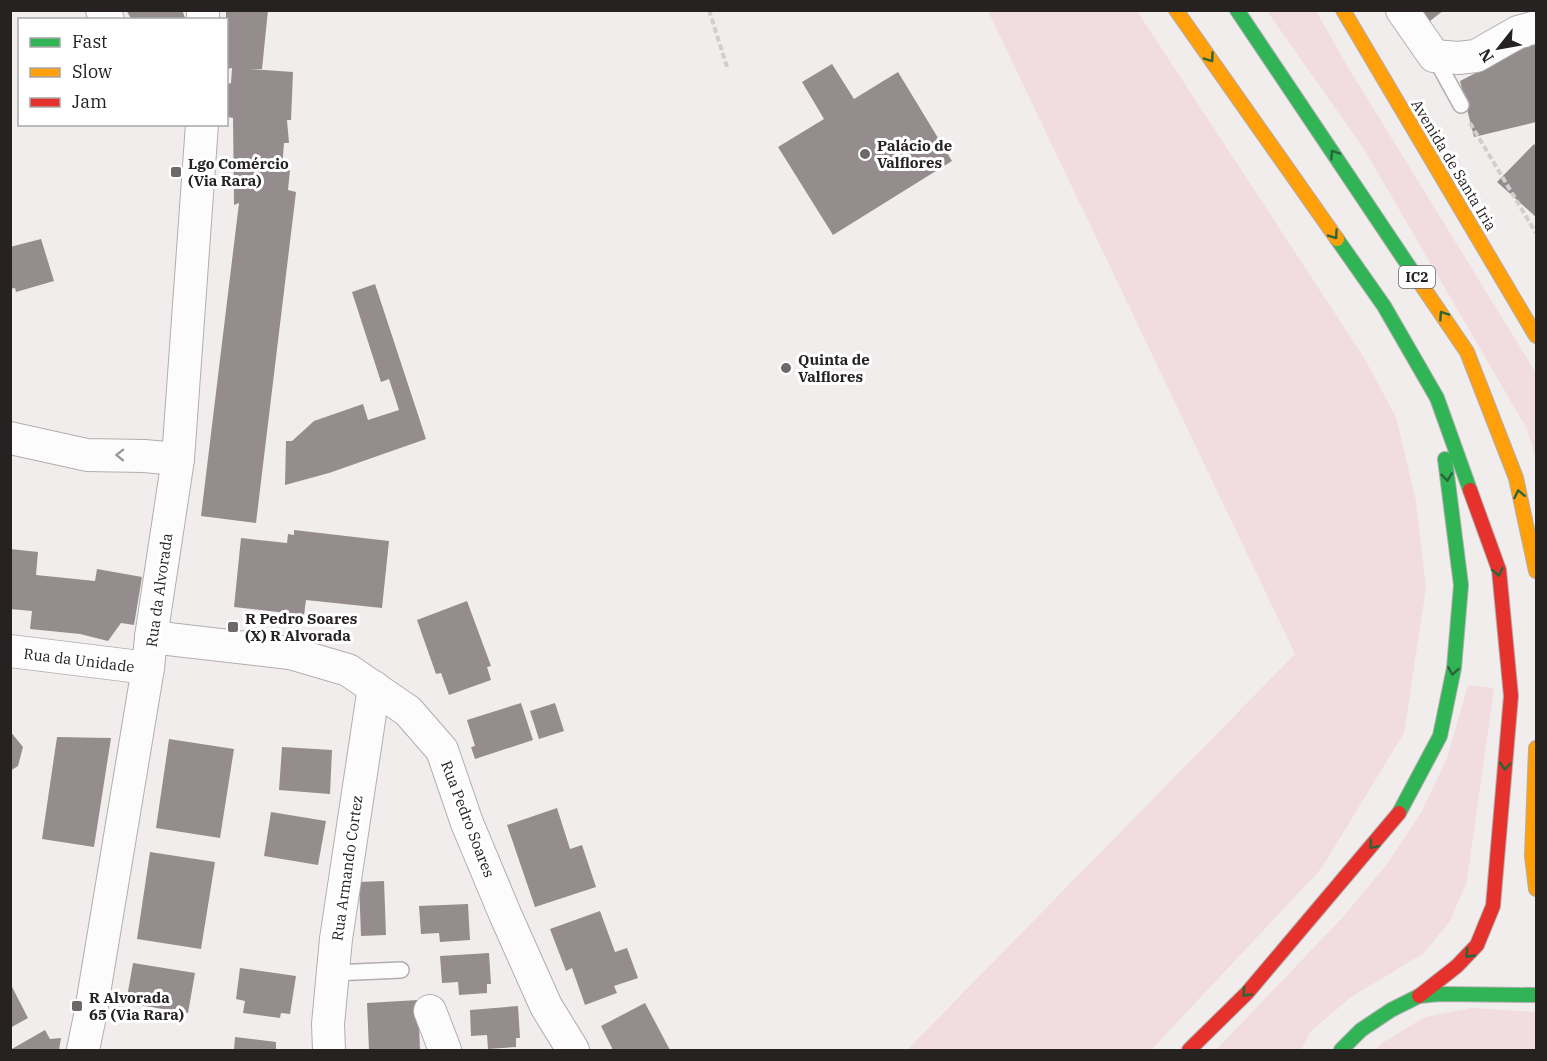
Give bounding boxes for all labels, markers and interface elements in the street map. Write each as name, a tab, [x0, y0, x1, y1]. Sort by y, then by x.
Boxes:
legend	[18, 18, 228, 126]
north arrow	[1469, 18, 1529, 78]
text: Fast	[72, 30, 107, 53]
text: N	[1474, 45, 1498, 66]
one-way arrow	[1203, 52, 1214, 63]
text: Slow	[72, 60, 112, 83]
text: Jam	[72, 90, 107, 113]
street label: Avenida de Santa Iria	[1407, 96, 1501, 234]
place label: Palácio de Valflores	[877, 136, 952, 172]
marker: Palácio de Valflores	[858, 147, 872, 161]
one-way arrow	[1330, 150, 1341, 161]
place label: Lgo Comércio (Via Rara)	[188, 154, 289, 190]
marker: Lgo Comércio (Via Rara)	[169, 165, 183, 179]
one-way arrow	[1327, 229, 1338, 240]
road number: IC2	[1399, 266, 1435, 288]
one-way arrow	[1439, 311, 1450, 322]
place label: Quinta de Valflores	[798, 350, 870, 386]
marker: Quinta de Valflores	[779, 361, 793, 375]
one-way arrow	[115, 449, 124, 461]
one-way arrow	[1441, 472, 1453, 482]
one-way arrow	[1514, 489, 1527, 499]
street label: Rua da Alvorada	[142, 532, 176, 648]
one-way arrow	[1491, 567, 1504, 577]
place label: R Pedro Soares (X) R Alvorada	[245, 609, 357, 645]
marker: R Pedro Soares (X) R Alvorada	[226, 620, 240, 634]
street label: Rua da Unidade	[22, 644, 136, 676]
one-way arrow	[1447, 666, 1459, 675]
street label: Rua Pedro Soares	[437, 758, 499, 880]
one-way arrow	[1499, 762, 1512, 771]
street label: Rua Armando Cortez	[327, 794, 367, 942]
one-way arrow	[1369, 838, 1380, 849]
one-way arrow	[1465, 947, 1476, 958]
one-way arrow	[1243, 986, 1254, 997]
place label: R Alvorada 65 (Via Rara)	[89, 988, 184, 1024]
marker: R Alvorada 65 (Via Rara)	[70, 999, 84, 1013]

